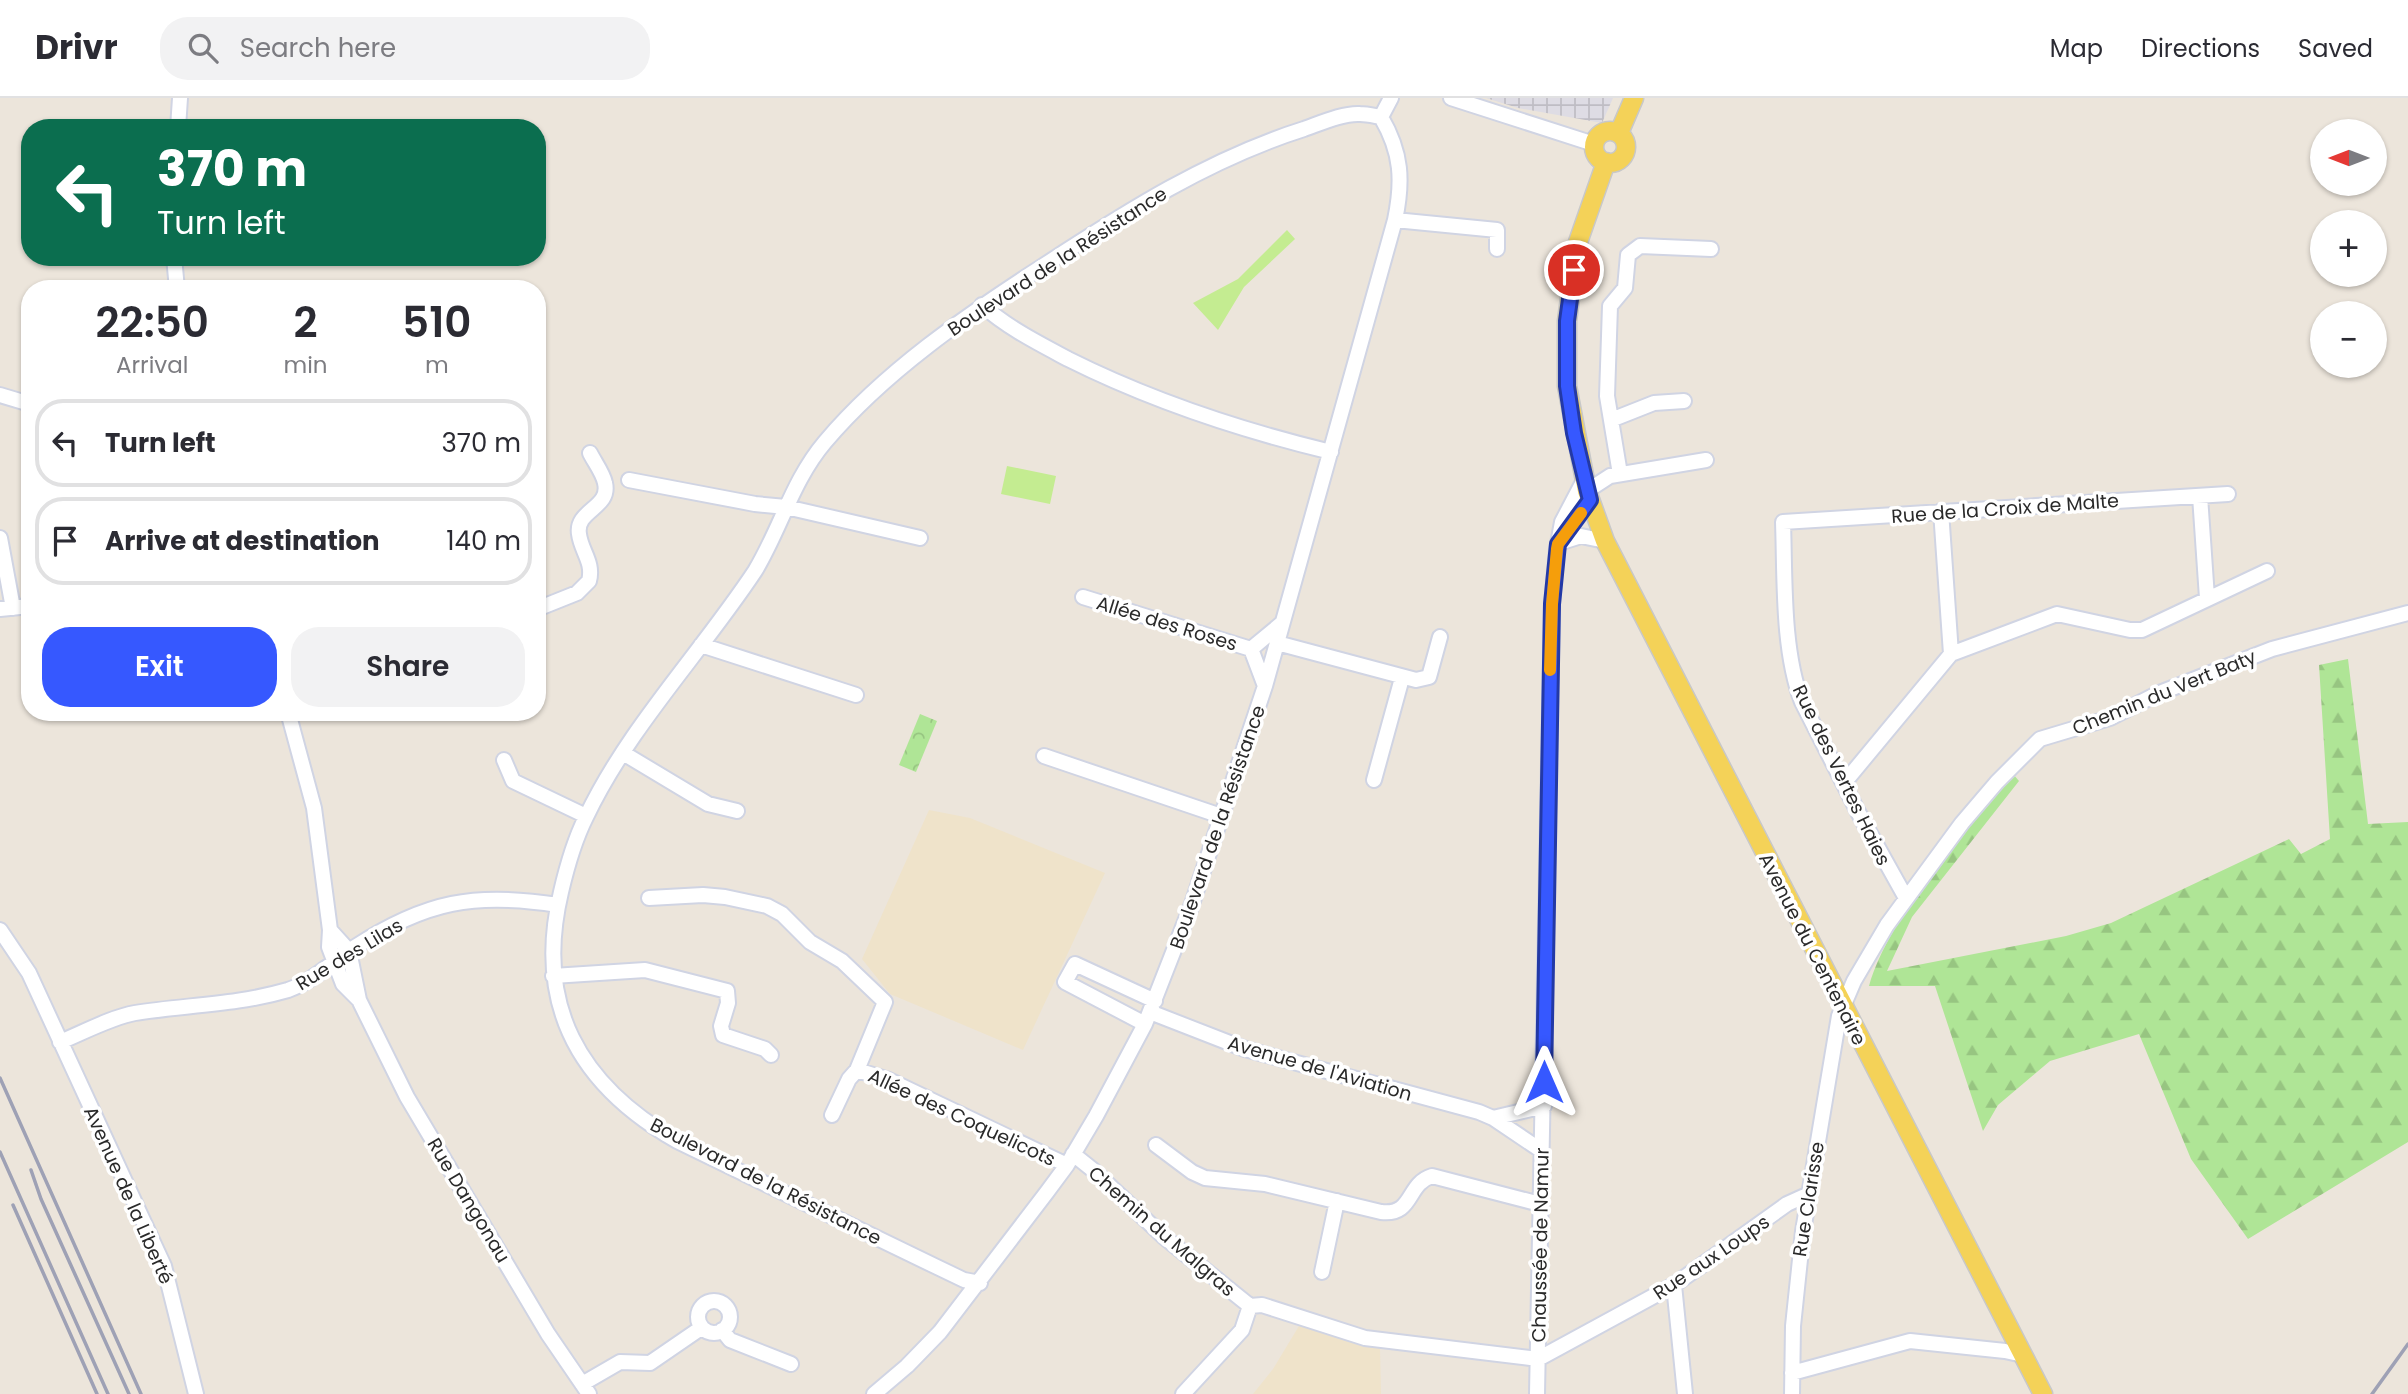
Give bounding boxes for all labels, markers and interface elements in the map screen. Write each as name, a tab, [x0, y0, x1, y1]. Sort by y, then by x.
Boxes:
search box	[160, 17, 650, 80]
text: Drivr	[35, 24, 118, 71]
icon: search	[184, 29, 222, 67]
text: Search here	[240, 30, 396, 66]
text: Map	[2050, 32, 2103, 65]
text: Directions	[2141, 32, 2260, 65]
text: Saved	[2298, 32, 2373, 65]
north arrow	[2310, 119, 2387, 196]
map controls	[2310, 119, 2387, 378]
text: 370 m	[157, 135, 307, 203]
icon: left	[42, 147, 133, 238]
street label: Boulevard de la Résistance	[942, 180, 1172, 343]
text: Turn left	[157, 200, 286, 245]
button: +	[2310, 210, 2387, 287]
pin	[1544, 240, 1604, 300]
icon: arrive	[1555, 251, 1593, 289]
text: 22:50	[96, 293, 209, 352]
text: 2	[293, 293, 318, 352]
text: 510	[402, 293, 471, 352]
button: −	[2310, 301, 2387, 378]
text: Arrival	[116, 349, 188, 381]
text: min	[283, 349, 328, 381]
text: m	[425, 349, 449, 381]
icon: left	[46, 424, 84, 462]
text: Turn left	[105, 425, 216, 461]
text: 370 m	[441, 425, 521, 461]
street label: Rue de la Croix de Malte	[1890, 487, 2120, 530]
icon: arrive	[46, 522, 84, 560]
text: Arrive at destination	[105, 523, 380, 559]
text: 140 m	[446, 523, 521, 559]
street label: Allée des Roses	[1093, 589, 1240, 658]
button: Exit	[42, 627, 277, 707]
button: Share	[291, 627, 525, 707]
street label: Chemin du Vert Baty	[2068, 643, 2260, 742]
street label: Rue des Vertes Haies	[1786, 680, 1897, 870]
street label: Boulevard de la Résistance	[1163, 702, 1272, 953]
street label: Avenue du Centenaire	[1752, 848, 1873, 1050]
street label: Rue des Lilas	[291, 912, 408, 997]
street label: Avenue de l'Aviation	[1224, 1029, 1415, 1108]
position arrow	[1507, 1045, 1581, 1119]
street label: Allée des Coquelicots	[864, 1062, 1060, 1173]
street label: Avenue de la Liberté	[77, 1102, 180, 1288]
street label: Boulevard de la Résistance	[645, 1111, 886, 1252]
street label: Rue Dangonau	[421, 1133, 516, 1268]
street label: Rue Clarisse	[1786, 1140, 1831, 1259]
street label: Chaussée de Namur	[1525, 1147, 1556, 1343]
street label: Chemin du Malgras	[1082, 1160, 1241, 1303]
street label: Rue aux Loups	[1648, 1208, 1775, 1306]

